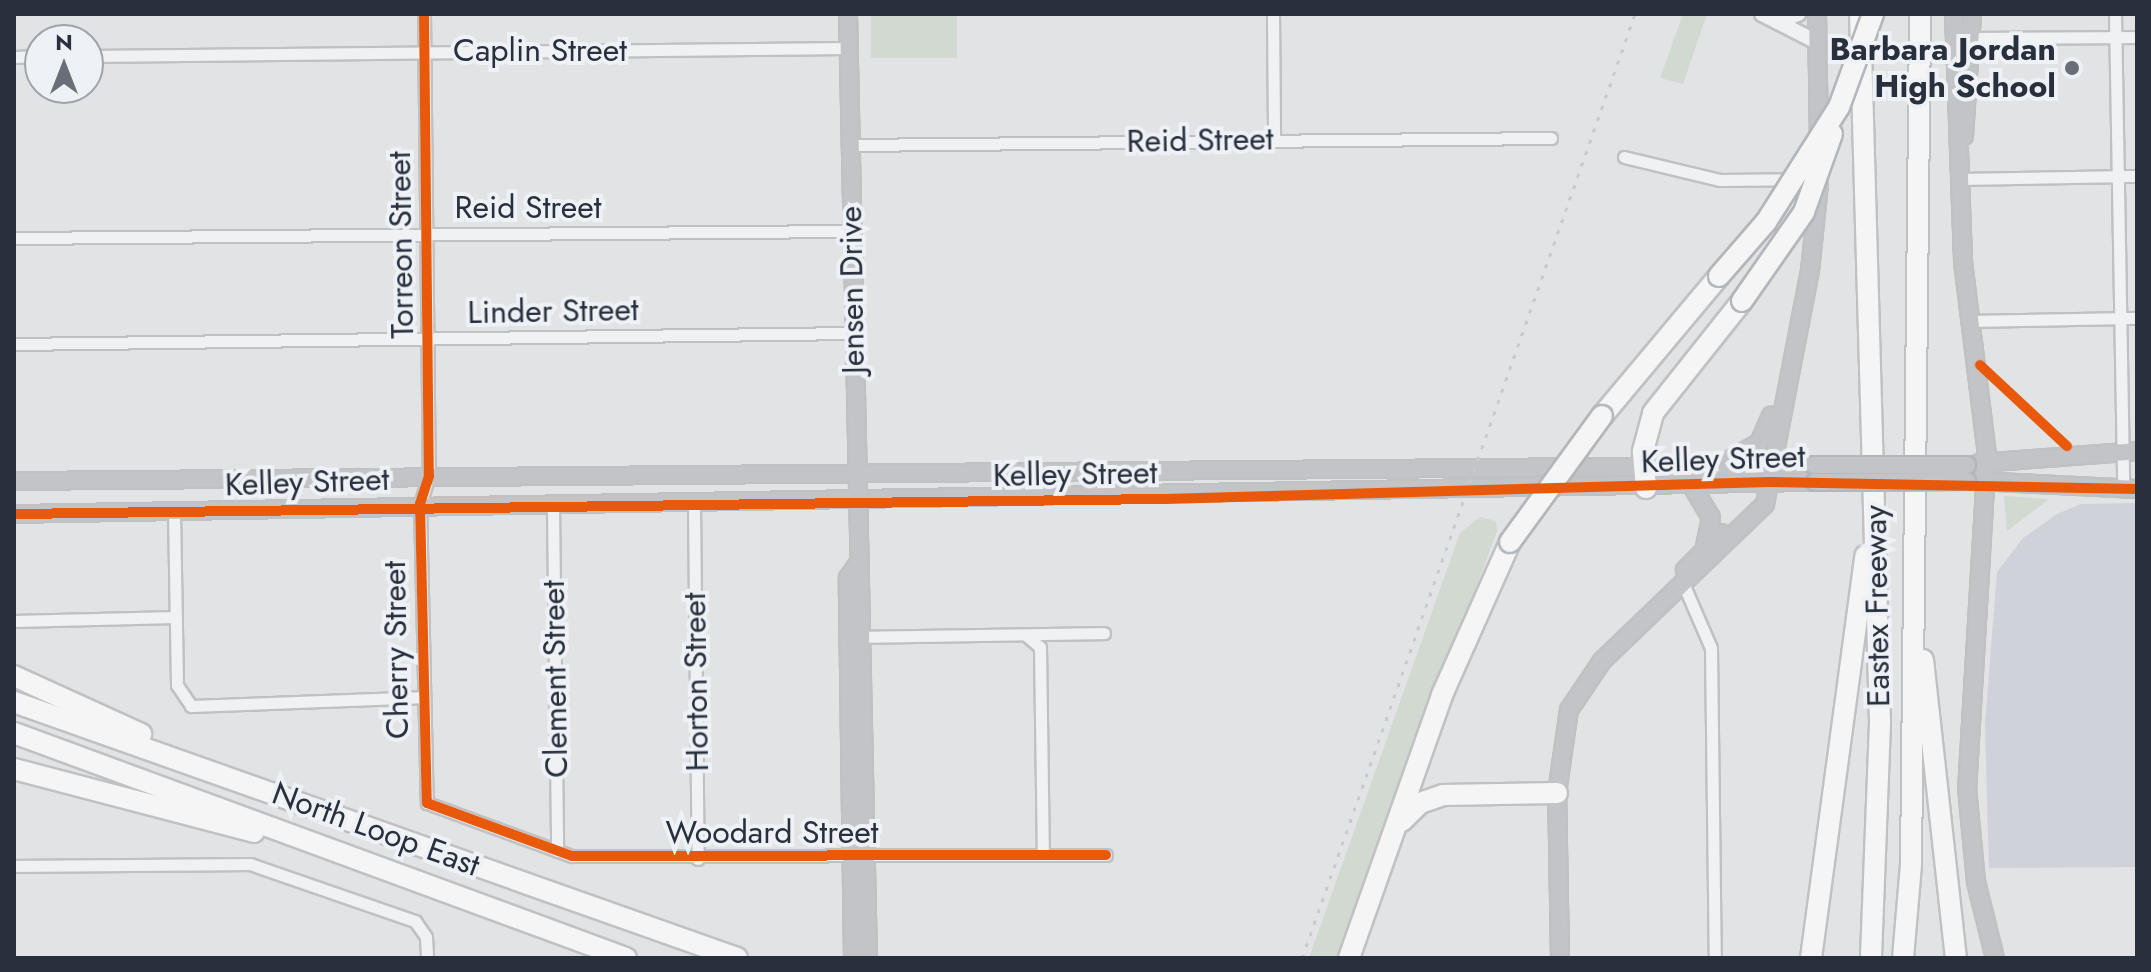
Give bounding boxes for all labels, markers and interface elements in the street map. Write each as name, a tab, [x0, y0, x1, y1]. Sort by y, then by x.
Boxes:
north arrow	[24, 24, 104, 104]
text: N	[55, 26, 73, 58]
street label: Caplin Street	[453, 31, 627, 69]
place label: Barbara Jordan High School	[1829, 31, 2056, 106]
marker: Barbara Jordan High School	[2063, 59, 2081, 77]
street label: Reid Street	[1126, 120, 1274, 160]
street label: Torreon Street	[380, 151, 422, 339]
street label: Reid Street	[455, 188, 601, 226]
street label: Jensen Drive	[831, 206, 873, 374]
street label: Linder Street	[467, 290, 639, 332]
street label: Kelley Street	[1640, 437, 1806, 481]
street label: Kelley Street	[993, 453, 1157, 495]
street label: Kelley Street	[224, 460, 390, 504]
street label: Eastex Freeway	[1856, 505, 1898, 707]
street label: Cherry Street	[375, 561, 417, 739]
street label: Clement Street	[534, 580, 576, 778]
street label: Horton Street	[675, 592, 717, 772]
street label: North Loop East	[267, 774, 485, 884]
street label: Woodard Street	[666, 813, 878, 851]

